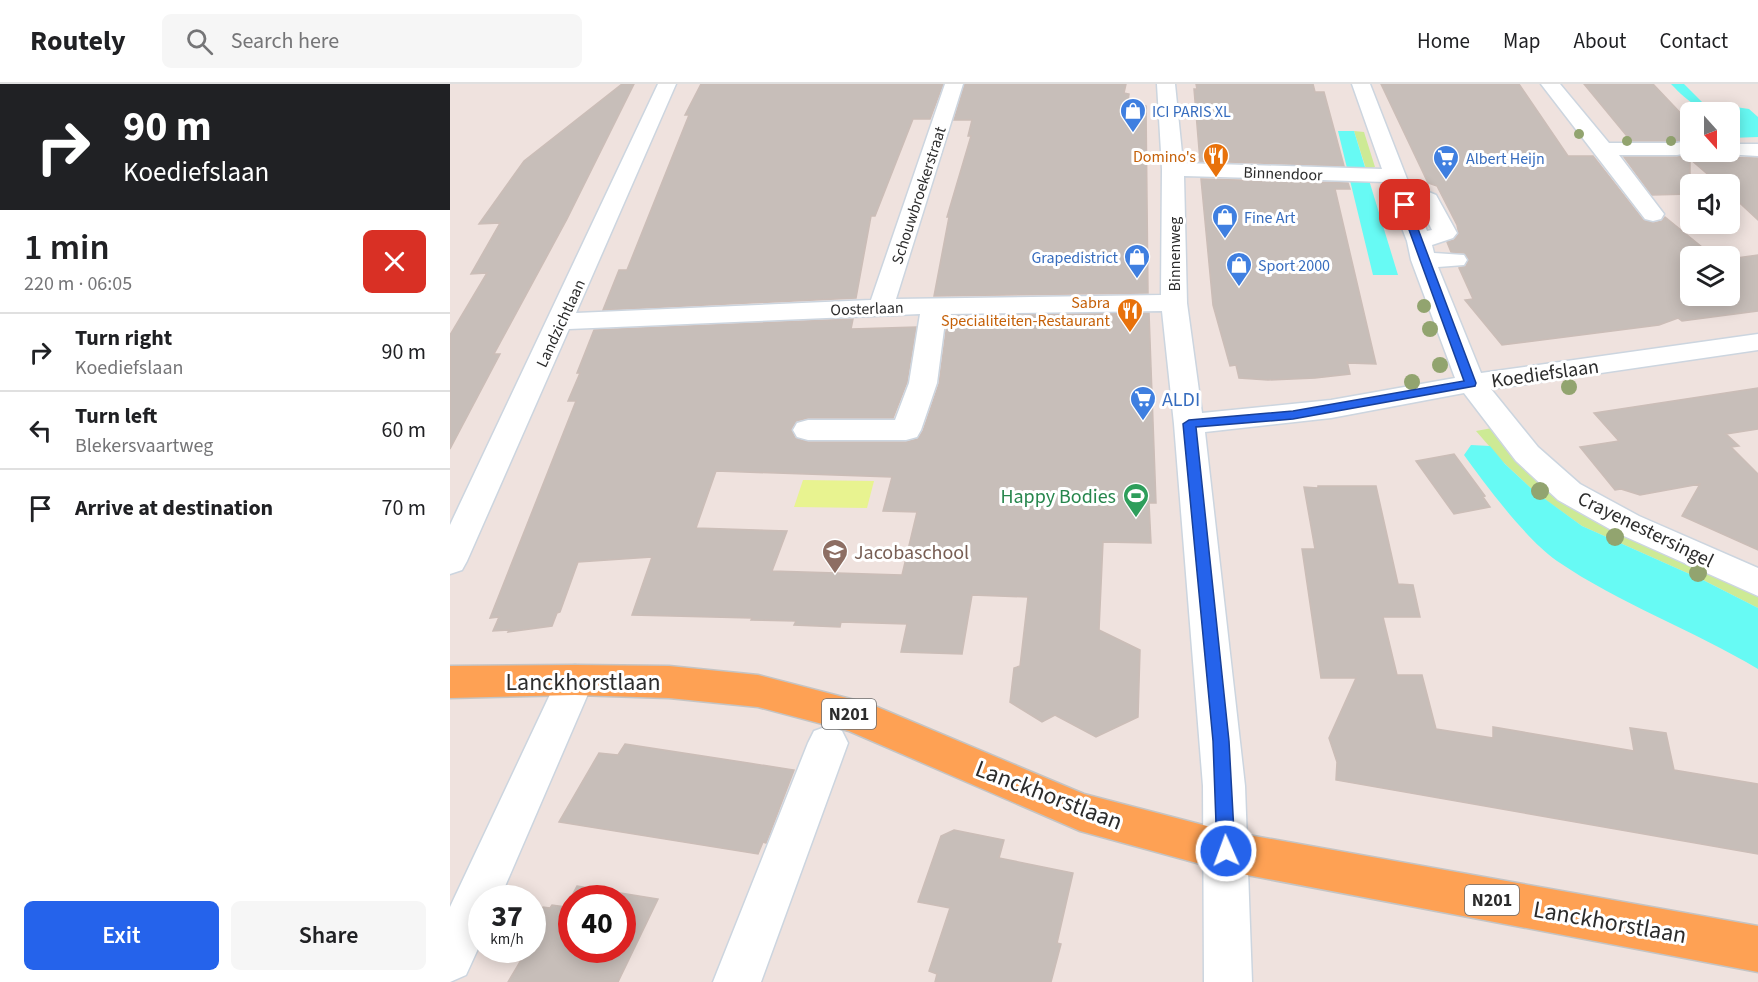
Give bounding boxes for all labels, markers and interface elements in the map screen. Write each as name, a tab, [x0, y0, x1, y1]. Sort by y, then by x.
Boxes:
search box	[162, 14, 582, 68]
text: Routely	[30, 21, 126, 61]
icon: search	[183, 25, 216, 58]
text: Search here	[231, 25, 339, 57]
text: Home	[1417, 26, 1470, 56]
text: Map	[1503, 26, 1541, 56]
text: About	[1574, 26, 1626, 56]
text: Contact	[1659, 26, 1728, 56]
shop icon: ICI PARIS XL	[1118, 96, 1148, 134]
text: 90 m	[123, 97, 212, 157]
place label: ICI PARIS XL	[1152, 101, 1231, 123]
north arrow	[1680, 102, 1740, 162]
map controls	[1680, 102, 1740, 306]
icon: right	[24, 108, 102, 186]
street label: Schouwbroekerstraat	[886, 123, 952, 267]
restaurant icon: Domino's	[1201, 141, 1231, 179]
supermarket icon: Albert Heijn	[1431, 143, 1461, 181]
place label: Domino's	[1133, 146, 1196, 168]
place label: Albert Heijn	[1466, 148, 1545, 170]
text: Koediefslaan	[123, 153, 269, 192]
street label: Binnendoor	[1243, 162, 1323, 186]
button: sound	[1680, 174, 1740, 234]
pin	[1379, 179, 1430, 230]
icon: arrive	[1388, 188, 1421, 221]
shop icon: Fine Art	[1210, 202, 1240, 240]
place label: Fine Art	[1244, 207, 1296, 229]
street label: Binnenweg	[1164, 217, 1186, 291]
text: 1 min	[24, 222, 110, 273]
button: close	[363, 230, 426, 293]
shop icon: Grapedistrict	[1122, 242, 1152, 280]
button: layers	[1680, 246, 1740, 306]
place label: Grapedistrict	[1031, 247, 1119, 269]
shop icon: Sport 2000	[1224, 250, 1254, 288]
place label: Sport 2000	[1258, 255, 1330, 277]
text: 220 m · 06:05	[24, 270, 132, 298]
street label: Landzichtlaan	[531, 276, 591, 371]
place label: Sabra Specialiteiten-Restaurant	[941, 292, 1111, 332]
restaurant icon: Sabra Specialiteiten-Restaurant	[1115, 296, 1145, 334]
street label: Oosterlaan	[830, 297, 904, 321]
text: Turn right	[75, 322, 172, 354]
icon: right	[24, 336, 57, 369]
text: 90 m	[381, 336, 426, 368]
street label: Koediefslaan	[1489, 353, 1601, 395]
text: Koediefslaan	[75, 354, 183, 382]
supermarket icon: ALDI	[1128, 384, 1158, 422]
place label: ALDI	[1162, 386, 1200, 414]
text: Turn left	[75, 400, 157, 432]
icon: left	[24, 414, 57, 447]
text: 60 m	[381, 414, 426, 446]
text: Blekersvaartweg	[75, 432, 213, 460]
sports icon: Happy Bodies	[1121, 481, 1151, 519]
place label: Happy Bodies	[1000, 483, 1116, 511]
street label: Crayenestersingel	[1573, 485, 1718, 575]
icon: arrive	[24, 492, 57, 525]
text: Arrive at destination	[75, 492, 273, 524]
text: 70 m	[381, 492, 426, 524]
school or university icon: Jacobaschool	[820, 537, 850, 575]
place label: Jacobaschool	[854, 539, 969, 567]
street label: Lanckhorstlaan	[505, 665, 661, 700]
road number: N201	[822, 699, 876, 729]
street label: Lanckhorstlaan	[970, 751, 1128, 840]
position arrow	[1194, 819, 1258, 883]
speed limit sign: 40	[558, 885, 636, 963]
road number: N201	[1465, 885, 1519, 915]
street label: Lanckhorstlaan	[1530, 892, 1689, 953]
text: 37	[491, 895, 523, 938]
button: Exit	[24, 901, 219, 970]
button: Share	[231, 901, 426, 970]
text: km/h	[490, 929, 524, 950]

